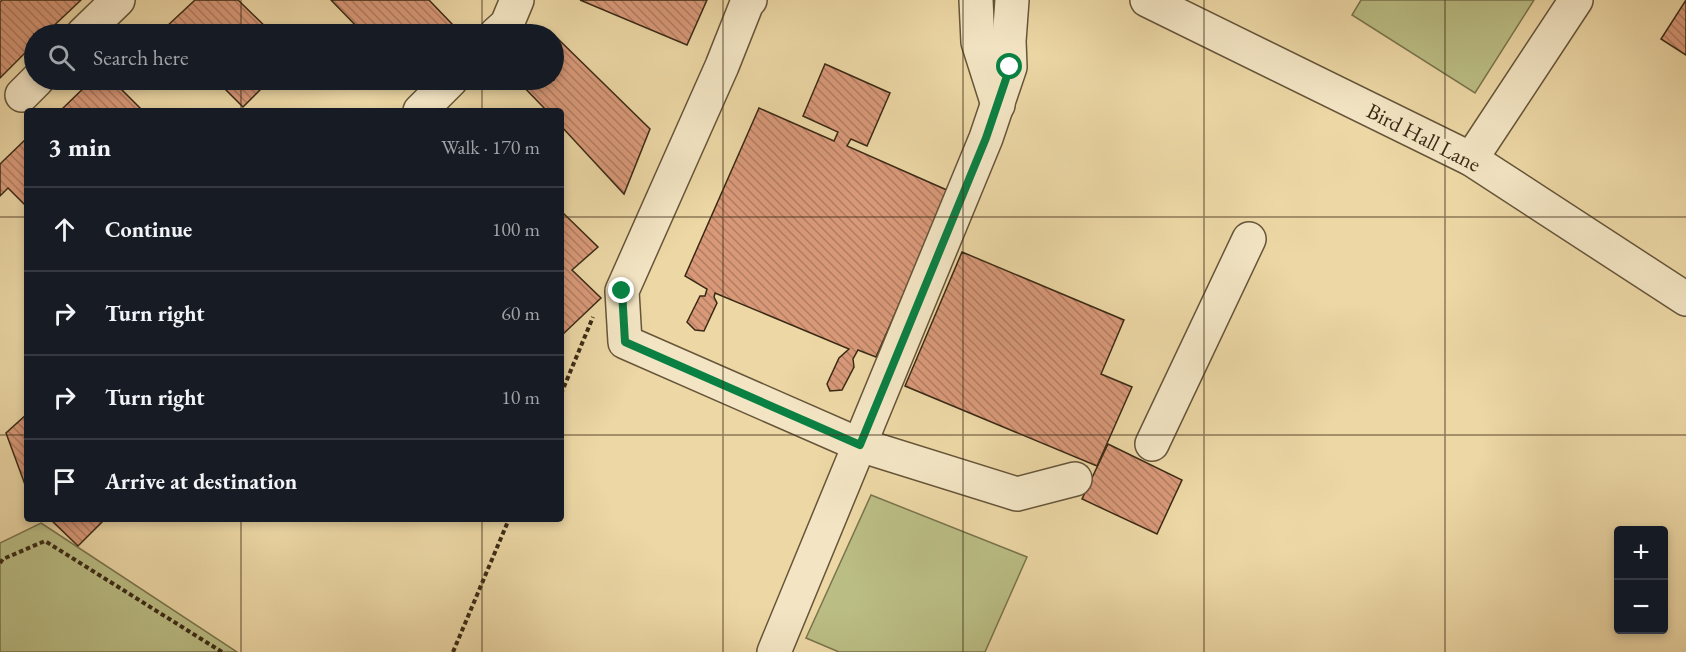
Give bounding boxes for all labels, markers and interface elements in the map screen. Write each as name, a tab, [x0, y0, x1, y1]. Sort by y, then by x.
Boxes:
search box	[24, 24, 564, 90]
icon: search	[45, 41, 78, 74]
text: Search here	[93, 43, 188, 72]
route start	[996, 53, 1022, 79]
street label: Bird Hall Lane	[1362, 96, 1486, 179]
text: 3 min	[48, 130, 111, 164]
text: Walk · 170 m	[441, 134, 540, 160]
icon: ahead	[48, 213, 81, 246]
text: Continue	[105, 215, 192, 244]
text: 100 m	[492, 216, 540, 242]
route end	[608, 277, 634, 303]
icon: right	[48, 297, 81, 330]
text: Turn right	[105, 299, 204, 328]
text: 60 m	[501, 300, 540, 326]
icon: right	[48, 381, 81, 414]
text: Turn right	[105, 383, 204, 412]
text: 10 m	[501, 384, 540, 410]
icon: arrive	[48, 465, 81, 498]
text: Arrive at destination	[105, 467, 297, 496]
map controls	[1614, 526, 1668, 634]
button: +	[1614, 526, 1668, 580]
button: −	[1614, 580, 1668, 634]

